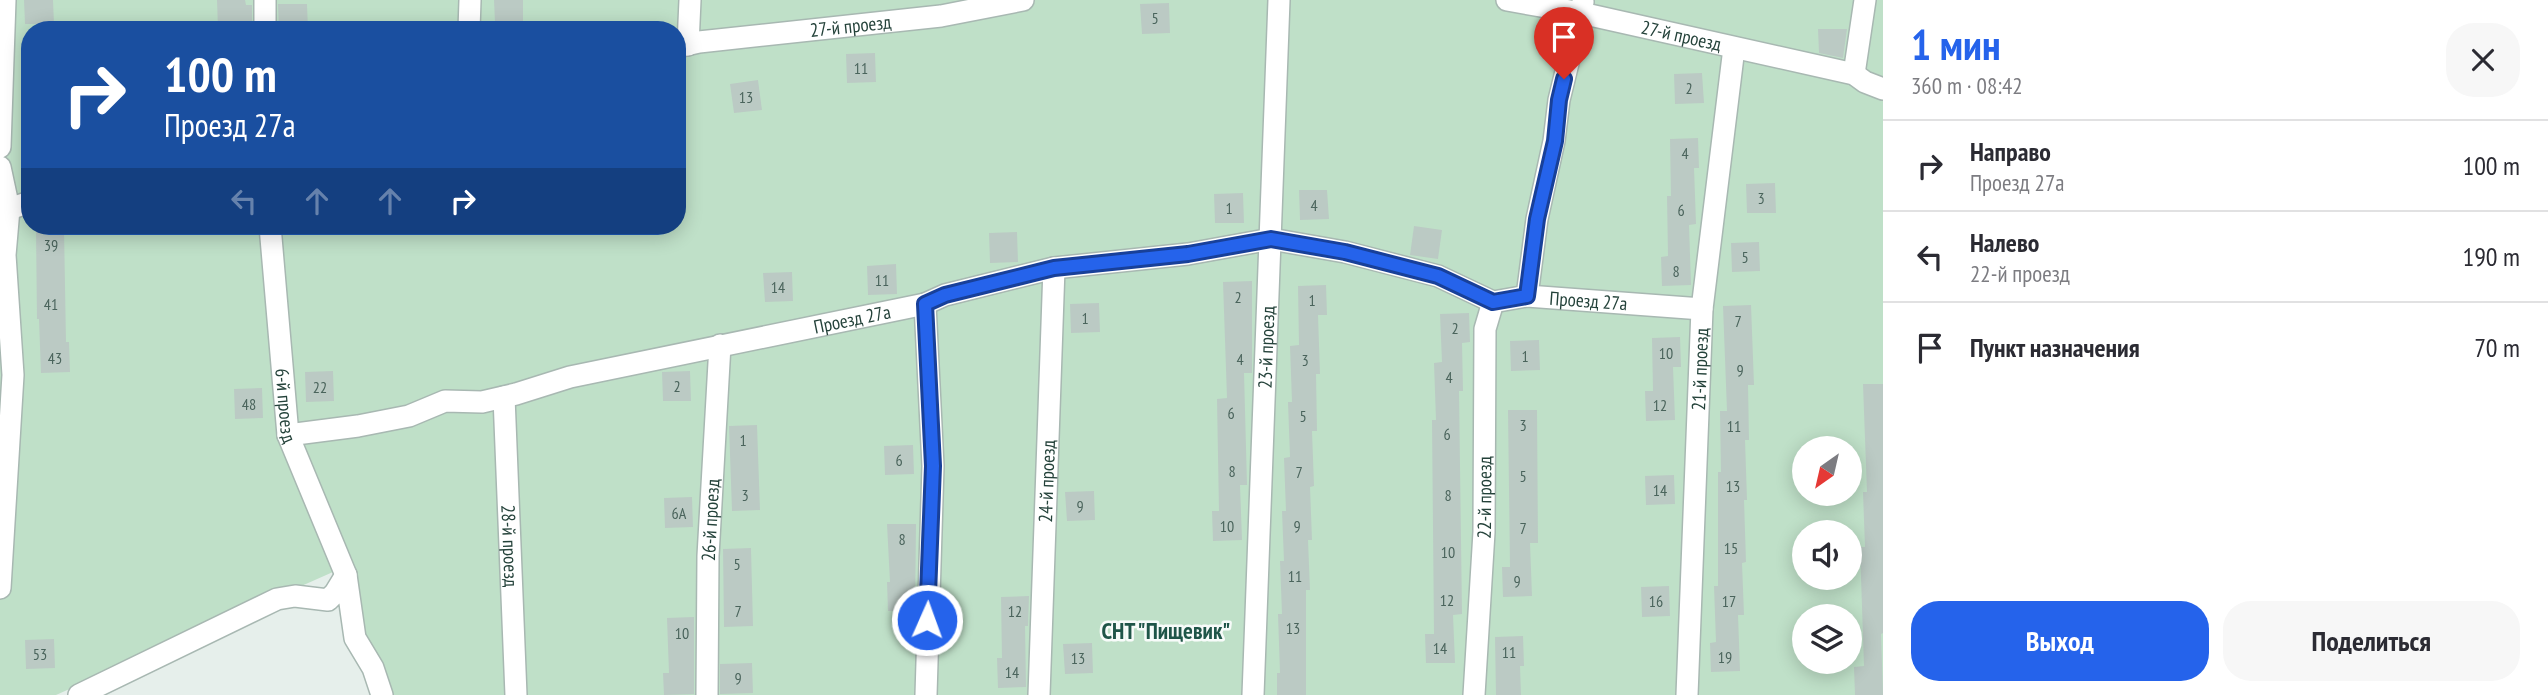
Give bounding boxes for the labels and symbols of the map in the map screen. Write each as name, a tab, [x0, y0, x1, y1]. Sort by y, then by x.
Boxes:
pin	[1534, 7, 1594, 79]
house number: 5	[1151, 8, 1159, 28]
street label: 27-й проезд	[809, 9, 893, 42]
street label: 27-й проезд	[1639, 15, 1724, 56]
house number: 11	[854, 58, 868, 78]
house number: 2	[1685, 78, 1693, 98]
house number: 13	[739, 87, 753, 107]
house number: 4	[1681, 143, 1689, 163]
house number: 3	[1757, 188, 1765, 208]
house number: 4	[1310, 195, 1318, 215]
house number: 1	[1225, 198, 1233, 218]
house number: 6	[1677, 200, 1685, 220]
house number: 39	[44, 235, 58, 255]
house number: 5	[1741, 247, 1749, 267]
house number: 8	[1672, 261, 1680, 281]
house number: 11	[875, 270, 889, 290]
house number: 14	[771, 277, 785, 297]
street label: Проезд 27а	[1549, 286, 1628, 315]
house number: 2	[1234, 287, 1242, 307]
house number: 1	[1308, 290, 1316, 310]
house number: 41	[44, 294, 58, 314]
street label: Проезд 27а	[811, 299, 893, 339]
street label: 23-й проезд	[1252, 305, 1280, 389]
house number: 1	[1081, 308, 1089, 328]
house number: 7	[1734, 311, 1742, 331]
house number: 2	[1451, 318, 1459, 338]
street label: 21-й проезд	[1686, 327, 1713, 411]
house number: 10	[1659, 343, 1673, 363]
house number: 1	[1521, 346, 1529, 366]
house number: 43	[48, 348, 62, 368]
house number: 4	[1236, 349, 1244, 369]
house number: 3	[1301, 350, 1309, 370]
house number: 9	[1736, 360, 1744, 380]
street label: 6-й проезд	[270, 367, 302, 447]
house number: 4	[1445, 367, 1453, 387]
house number: 2	[673, 376, 681, 396]
house number: 22	[313, 377, 327, 397]
house number: 48	[242, 394, 256, 414]
house number: 12	[1653, 395, 1667, 415]
house number: 6	[1227, 403, 1235, 423]
house number: 5	[1299, 406, 1307, 426]
house number: 3	[1519, 415, 1527, 435]
house number: 11	[1727, 416, 1741, 436]
house number: 6	[1443, 424, 1451, 444]
house number: 1	[739, 430, 747, 450]
north arrow	[1792, 436, 1862, 506]
street label: 24-й проезд	[1033, 439, 1060, 523]
house number: 6	[895, 450, 903, 470]
street label: 22-й проезд	[1472, 455, 1496, 539]
house number: 8	[1228, 461, 1236, 481]
house number: 7	[1295, 462, 1303, 482]
house number: 5	[1519, 466, 1527, 486]
house number: 13	[1726, 476, 1740, 496]
street label: 26-й проезд	[696, 478, 724, 561]
house number: 14	[1653, 480, 1667, 500]
house number: 3	[741, 485, 749, 505]
house number: 8	[1444, 485, 1452, 505]
house number: 9	[1076, 496, 1084, 516]
house number: 6А	[672, 503, 687, 523]
street label: 28-й проезд	[496, 504, 524, 588]
house number: 10	[1220, 516, 1234, 536]
house number: 9	[1293, 516, 1301, 536]
house number: 7	[1519, 518, 1527, 538]
house number: 8	[898, 529, 906, 549]
house number: 15	[1724, 538, 1738, 558]
house number: 10	[1441, 542, 1455, 562]
house number: 5	[733, 554, 741, 574]
house number: 11	[1288, 566, 1302, 586]
house number: 9	[1513, 571, 1521, 591]
position arrow	[890, 583, 964, 657]
house number: 12	[1440, 590, 1454, 610]
house number: 16	[1649, 591, 1663, 611]
house number: 17	[1722, 591, 1736, 611]
house number: 7	[734, 601, 742, 621]
house number: 12	[1008, 601, 1022, 621]
district label: СНТ "Пищевик"	[1102, 616, 1230, 645]
house number: 13	[1286, 618, 1300, 638]
house number: 10	[675, 623, 689, 643]
house number: 14	[1433, 638, 1447, 658]
house number: 11	[1502, 642, 1516, 662]
house number: 53	[33, 644, 47, 664]
house number: 19	[1718, 647, 1732, 667]
house number: 13	[1071, 648, 1085, 668]
house number: 14	[1005, 662, 1019, 682]
house number: 9	[734, 668, 742, 688]

